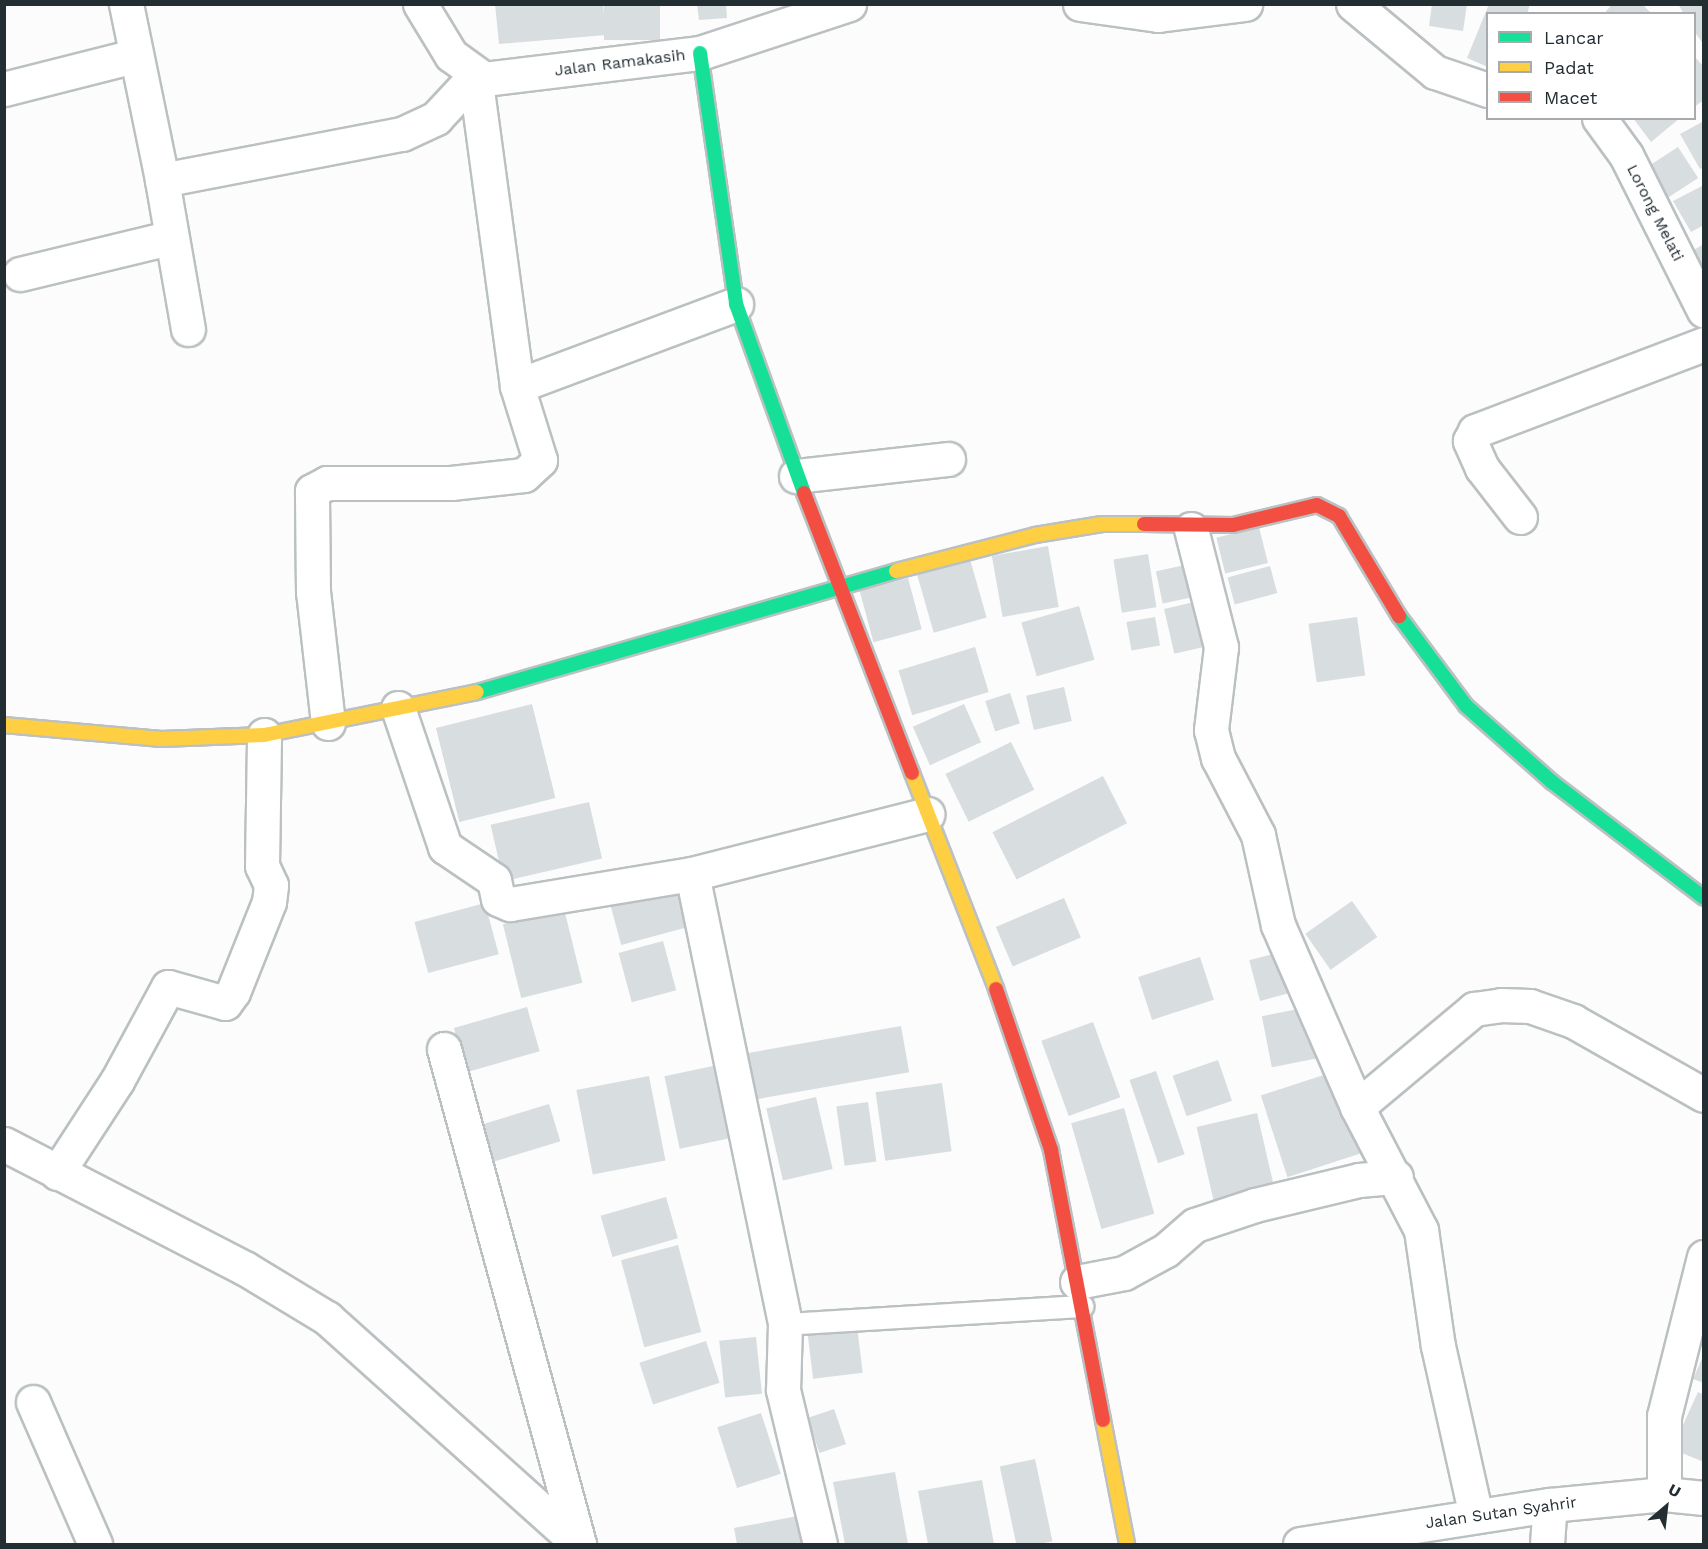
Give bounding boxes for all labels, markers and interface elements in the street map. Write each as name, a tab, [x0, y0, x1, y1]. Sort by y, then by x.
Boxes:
legend	[1486, 12, 1696, 120]
text: Lancar	[1544, 27, 1604, 48]
street label: Jalan Ramakasih	[553, 45, 687, 81]
text: Padat	[1544, 57, 1594, 78]
text: Macet	[1544, 87, 1597, 108]
street label: Lorong Melati	[1622, 161, 1688, 265]
north arrow	[1636, 1477, 1696, 1537]
text: U	[1665, 1480, 1684, 1502]
street label: Jalan Sutan Syahrir	[1424, 1493, 1578, 1533]

